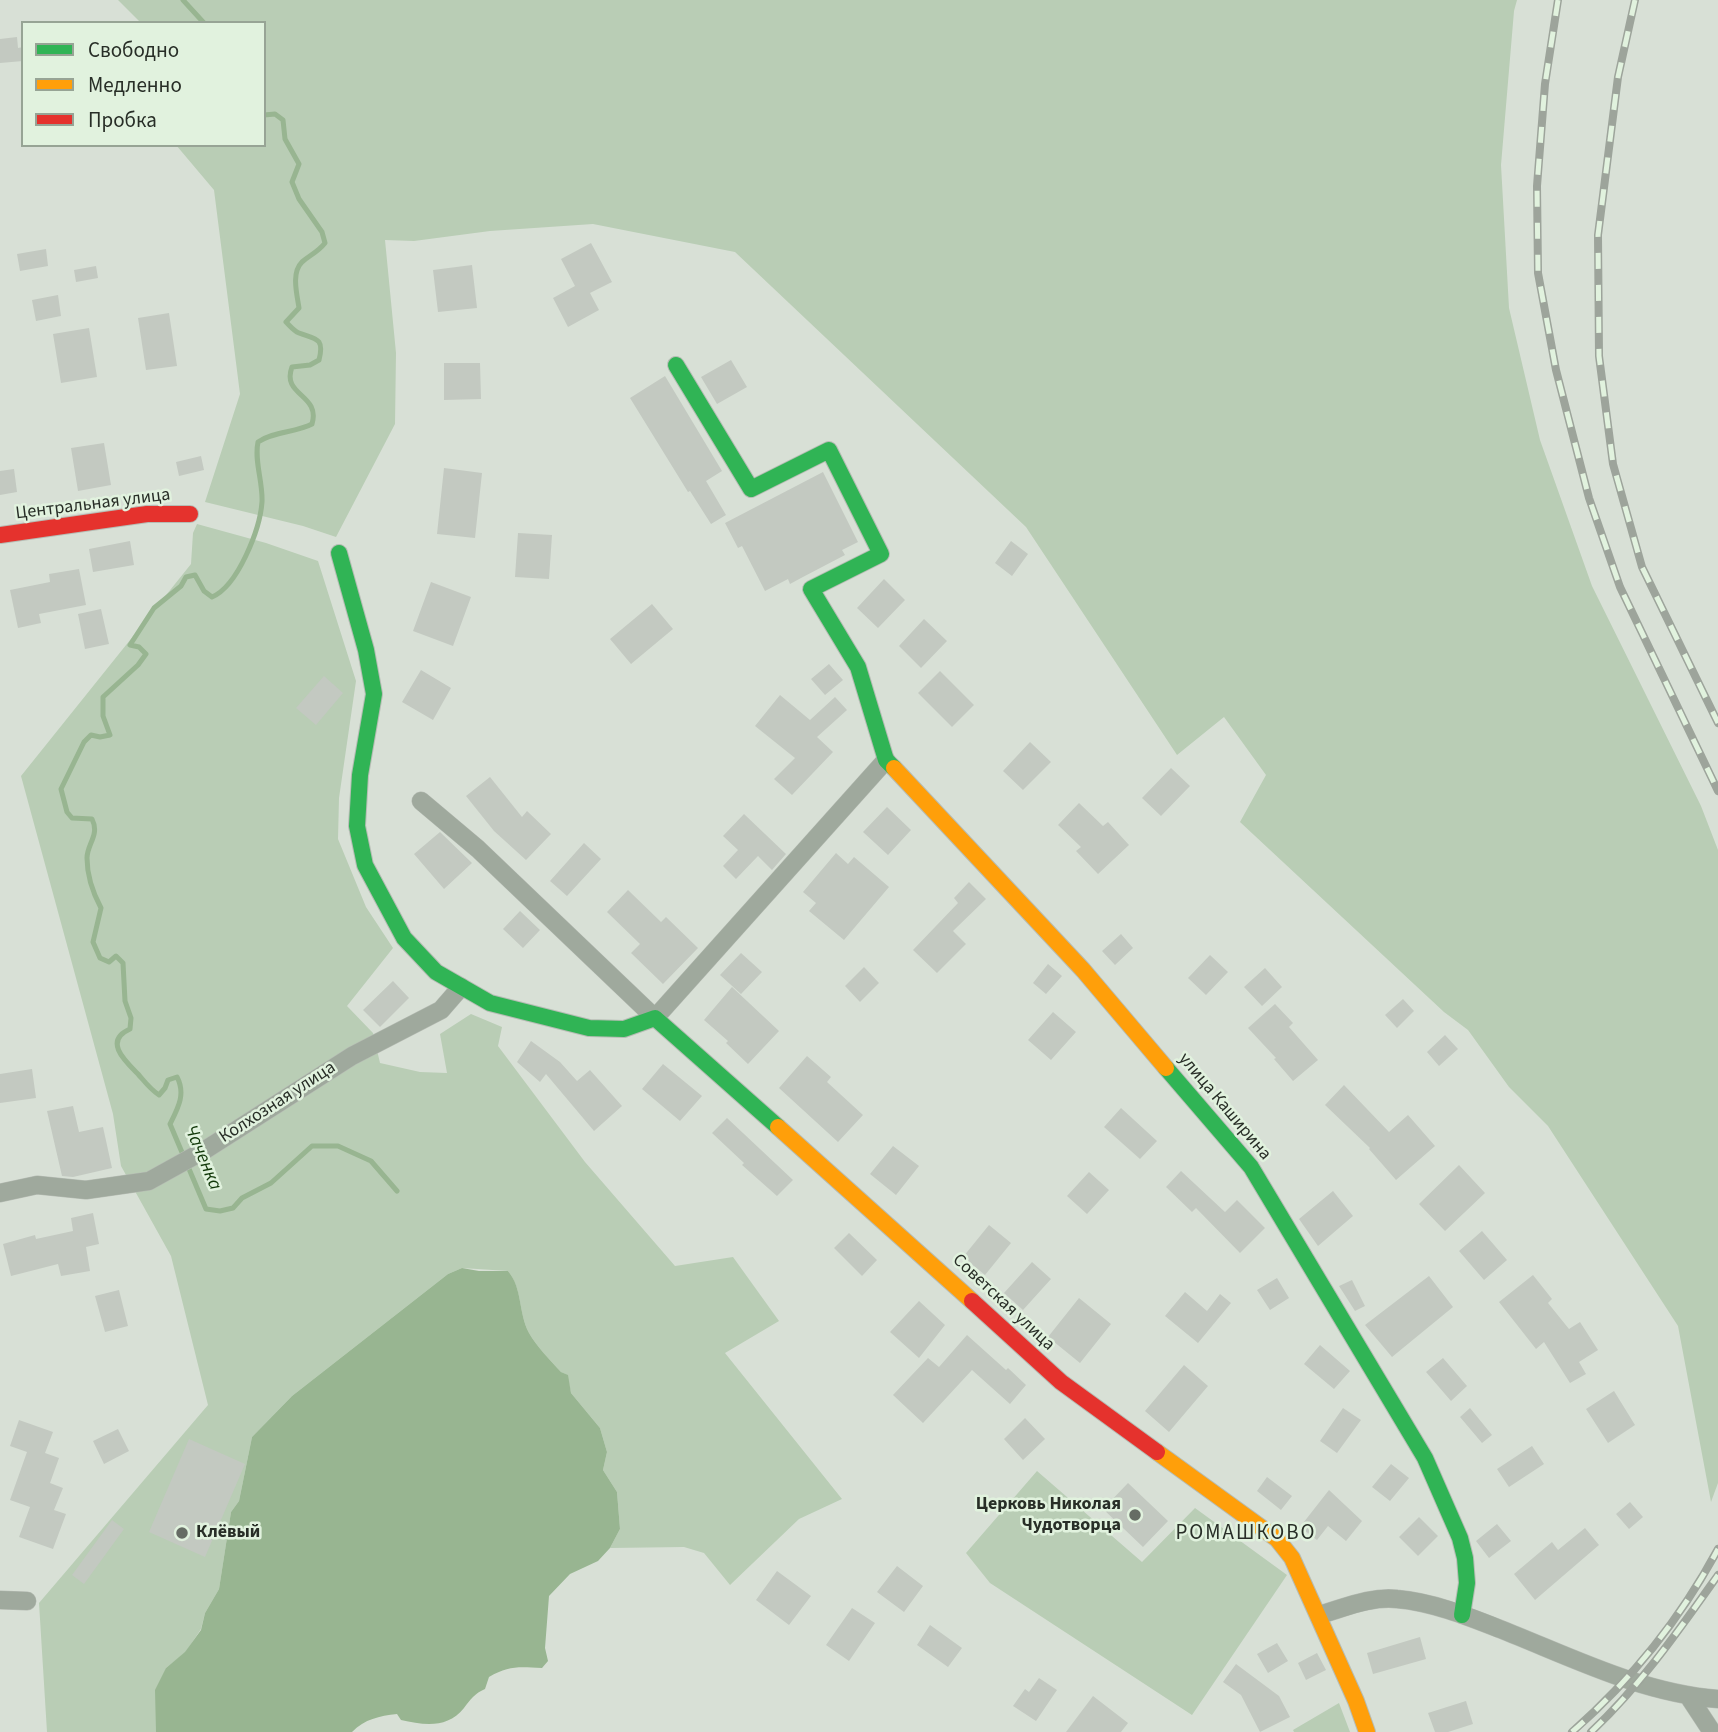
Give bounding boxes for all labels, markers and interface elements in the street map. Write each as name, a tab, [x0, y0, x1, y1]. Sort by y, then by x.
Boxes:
legend	[21, 21, 266, 147]
text: Свободно	[88, 35, 179, 65]
text: Медленно	[88, 70, 182, 100]
text: Пробка	[88, 105, 157, 135]
street label: Центральная улица	[15, 485, 171, 525]
street label: улица Каширина	[1173, 1049, 1275, 1165]
street label: Колхозная улица	[216, 1057, 340, 1149]
water label: Чаченка	[178, 1122, 226, 1194]
street label: Советская улица	[947, 1250, 1059, 1356]
place label: Церковь Николая Чудотворца	[976, 1494, 1121, 1536]
marker: Церковь Николая Чудотворца	[1127, 1507, 1143, 1523]
district label: РОМАШКОВО	[1177, 1521, 1315, 1547]
place label: Клёвый	[196, 1522, 260, 1544]
marker: Клёвый	[174, 1525, 190, 1541]

